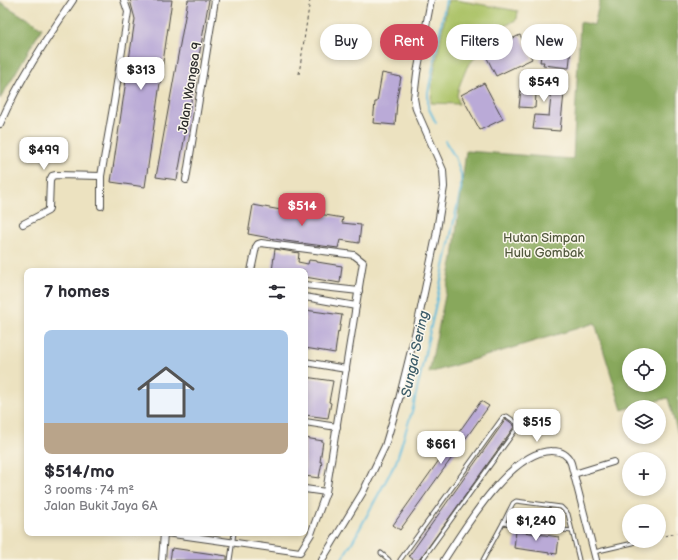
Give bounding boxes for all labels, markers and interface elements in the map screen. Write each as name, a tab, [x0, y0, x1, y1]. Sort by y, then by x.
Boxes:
chip: Buy	[320, 24, 372, 60]
chip: Rent	[380, 24, 438, 60]
chip: Filters	[446, 24, 513, 60]
chip: New	[521, 24, 577, 60]
street label: Jalan Wangsa 9	[175, 41, 205, 135]
pin: $313	[117, 57, 165, 91]
text: $313	[126, 62, 156, 78]
pin: $549	[520, 69, 568, 103]
text: $549	[528, 74, 560, 90]
pin: $499	[20, 137, 68, 171]
text: $499	[28, 142, 60, 158]
pin: $514	[278, 193, 326, 227]
text: $514	[287, 198, 317, 214]
park label: Hutan Simpan Hulu Gombak	[503, 230, 585, 261]
icon: filters	[266, 281, 288, 303]
text: 7 homes	[44, 282, 110, 302]
water label: Sungai Sering	[398, 309, 433, 399]
map controls	[622, 348, 666, 548]
button: locate	[622, 348, 666, 392]
icon: home	[130, 356, 202, 428]
button: layers	[622, 400, 666, 444]
pin: $515	[513, 409, 561, 443]
text: $515	[522, 414, 552, 430]
pin: $661	[417, 431, 465, 465]
text: $661	[426, 436, 456, 452]
button: +	[622, 452, 666, 496]
text: $514/mo	[44, 462, 114, 482]
text: 3 rooms · 74 m²	[44, 482, 134, 498]
text: Jalan Bukit Jaya 6A	[44, 498, 157, 514]
button: −	[622, 504, 666, 548]
pin: $1,240	[503, 508, 569, 542]
text: $1,240	[516, 513, 556, 529]

